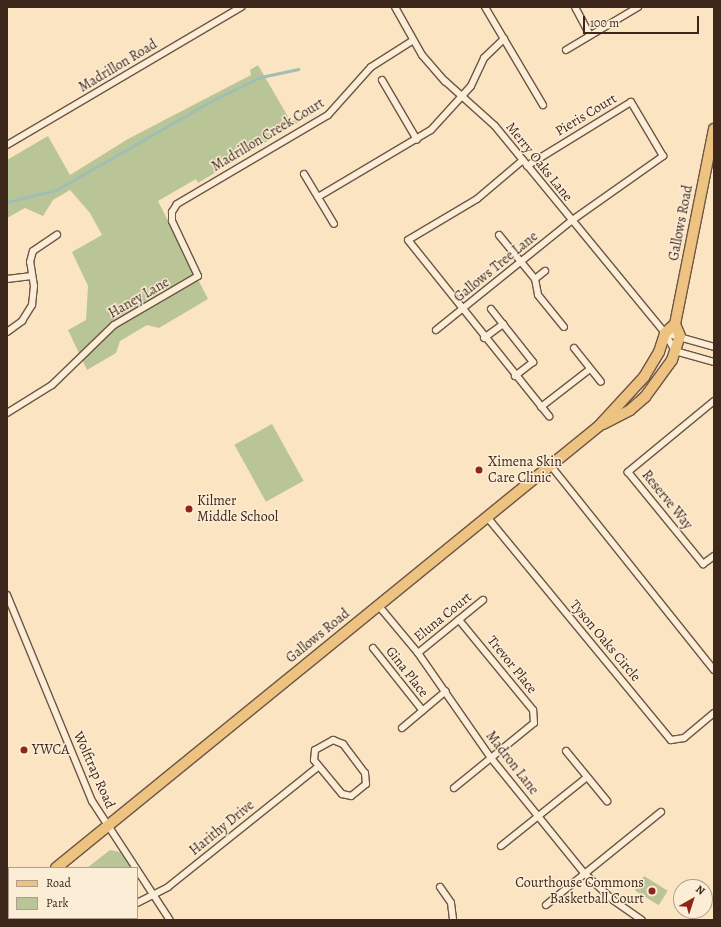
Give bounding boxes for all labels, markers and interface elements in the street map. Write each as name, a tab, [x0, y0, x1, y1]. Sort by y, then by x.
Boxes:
scale bar	[585, 8, 701, 34]
text: 100 m	[590, 15, 619, 31]
street label: Madrillon Road	[76, 36, 160, 96]
street label: Pieris Court	[552, 90, 620, 140]
street label: Madrillon Creek Court	[209, 95, 327, 175]
street label: Merry Oaks Lane	[502, 119, 576, 205]
street label: Gallows Road	[665, 184, 697, 262]
street label: Gallows Tree Lane	[451, 228, 541, 306]
street label: Haney Lane	[106, 274, 172, 322]
place label: Ximena Skin Care Clinic	[488, 454, 562, 486]
marker: Ximena Skin Care Clinic	[473, 464, 485, 476]
street label: Reserve Way	[638, 467, 696, 533]
place label: Kilmer Middle School	[197, 493, 278, 526]
marker: Kilmer Middle School	[184, 504, 194, 514]
street label: Eluna Court	[411, 589, 475, 645]
street label: Tyson Oaks Circle	[566, 597, 644, 685]
street label: Gallows Road	[283, 605, 353, 667]
street label: Trevor Place	[484, 633, 540, 697]
street label: Gina Place	[382, 643, 432, 701]
street label: Madron Lane	[482, 728, 542, 798]
street label: Wolftrap Road	[70, 729, 118, 811]
place label: YWCA	[32, 742, 70, 758]
marker: YWCA	[19, 745, 29, 755]
street label: Harithy Drive	[186, 797, 258, 859]
legend	[8, 867, 138, 919]
text: Road	[46, 875, 71, 891]
place label: Courthouse Commons Basketball Court	[515, 875, 644, 908]
north arrow	[673, 879, 713, 919]
text: N	[692, 882, 708, 898]
marker: Courthouse Commons Basketball Court	[647, 886, 657, 896]
text: Park	[46, 895, 69, 911]

